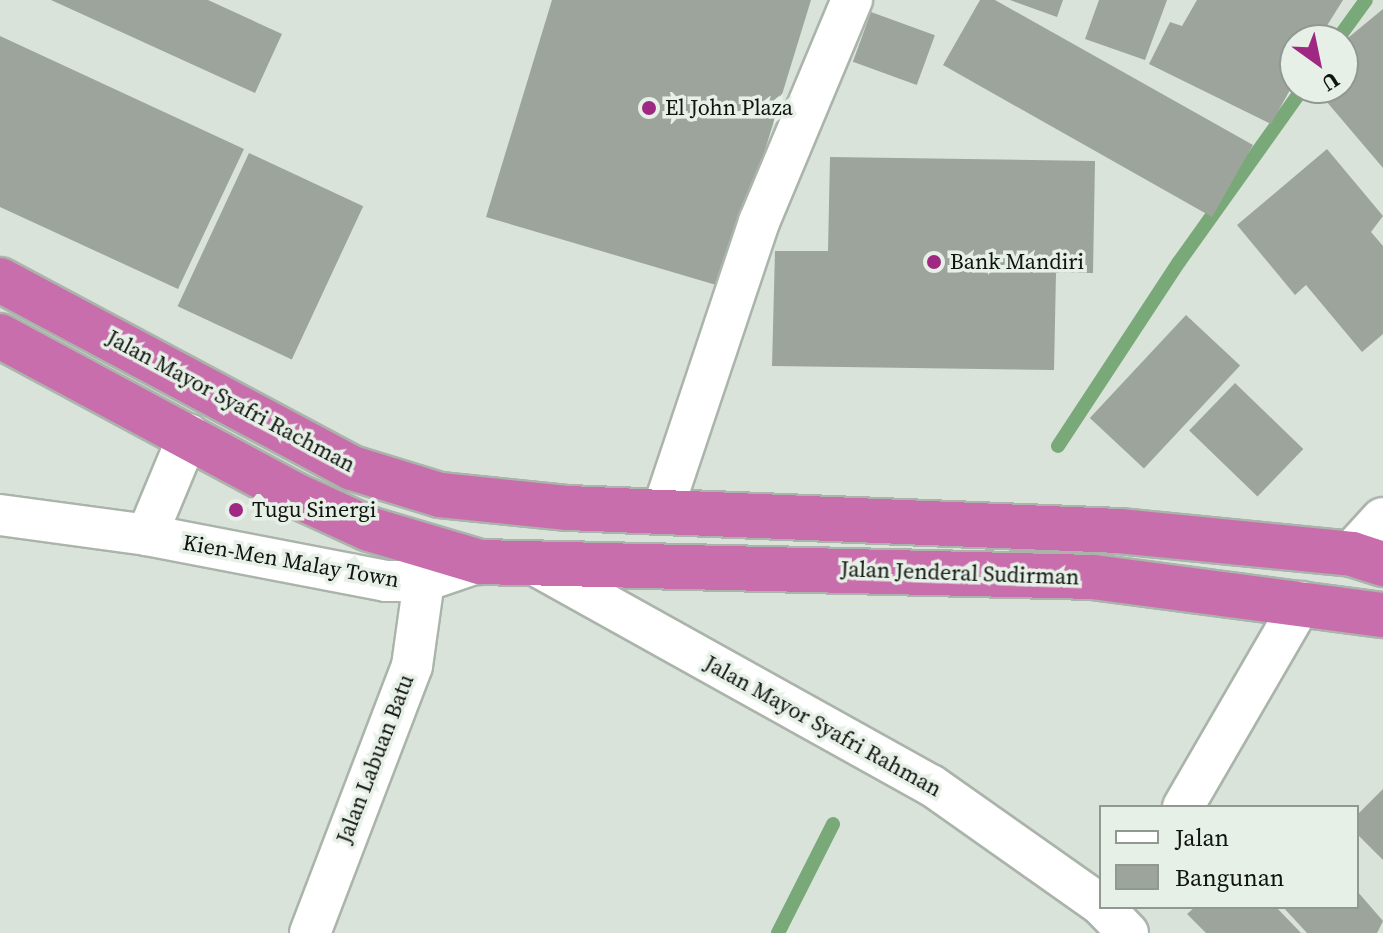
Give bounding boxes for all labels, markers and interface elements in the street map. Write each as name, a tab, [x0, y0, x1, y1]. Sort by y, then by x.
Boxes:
north arrow	[1279, 24, 1359, 104]
text: U	[1316, 65, 1346, 99]
place label: El John Plaza	[665, 95, 793, 121]
marker: El John Plaza	[640, 99, 658, 117]
place label: Bank Mandiri	[950, 249, 1084, 275]
marker: Bank Mandiri	[925, 253, 943, 271]
street label: Jalan Mayor Syafri Rachman	[102, 324, 360, 478]
place label: Tugu Sinergi	[252, 497, 376, 523]
marker: Tugu Sinergi	[227, 501, 245, 519]
street label: Kien-Men Malay Town	[180, 529, 402, 593]
street label: Jalan Jenderal Sudirman	[840, 556, 1080, 590]
street label: Jalan Mayor Syafri Rahman	[700, 650, 946, 802]
street label: Jalan Labuan Batu	[331, 671, 419, 847]
legend	[1099, 805, 1359, 909]
text: Jalan	[1175, 821, 1229, 854]
text: Bangunan	[1175, 861, 1284, 894]

